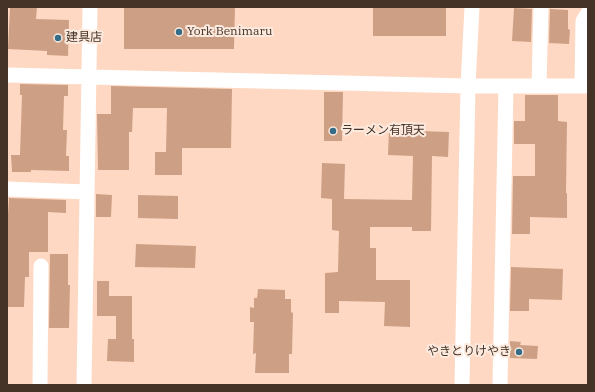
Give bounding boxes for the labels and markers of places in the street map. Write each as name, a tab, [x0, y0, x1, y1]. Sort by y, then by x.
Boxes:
place label: York Benimaru	[187, 25, 273, 39]
marker: York Benimaru	[174, 27, 184, 37]
place label: 建具店	[66, 31, 102, 45]
marker: 建具店	[53, 33, 63, 43]
place label: ラーメン有頂天	[341, 124, 425, 138]
marker: ラーメン有頂天	[328, 126, 338, 136]
place label: やきとりけやき	[427, 345, 511, 359]
marker: やきとりけやき	[514, 347, 524, 357]

